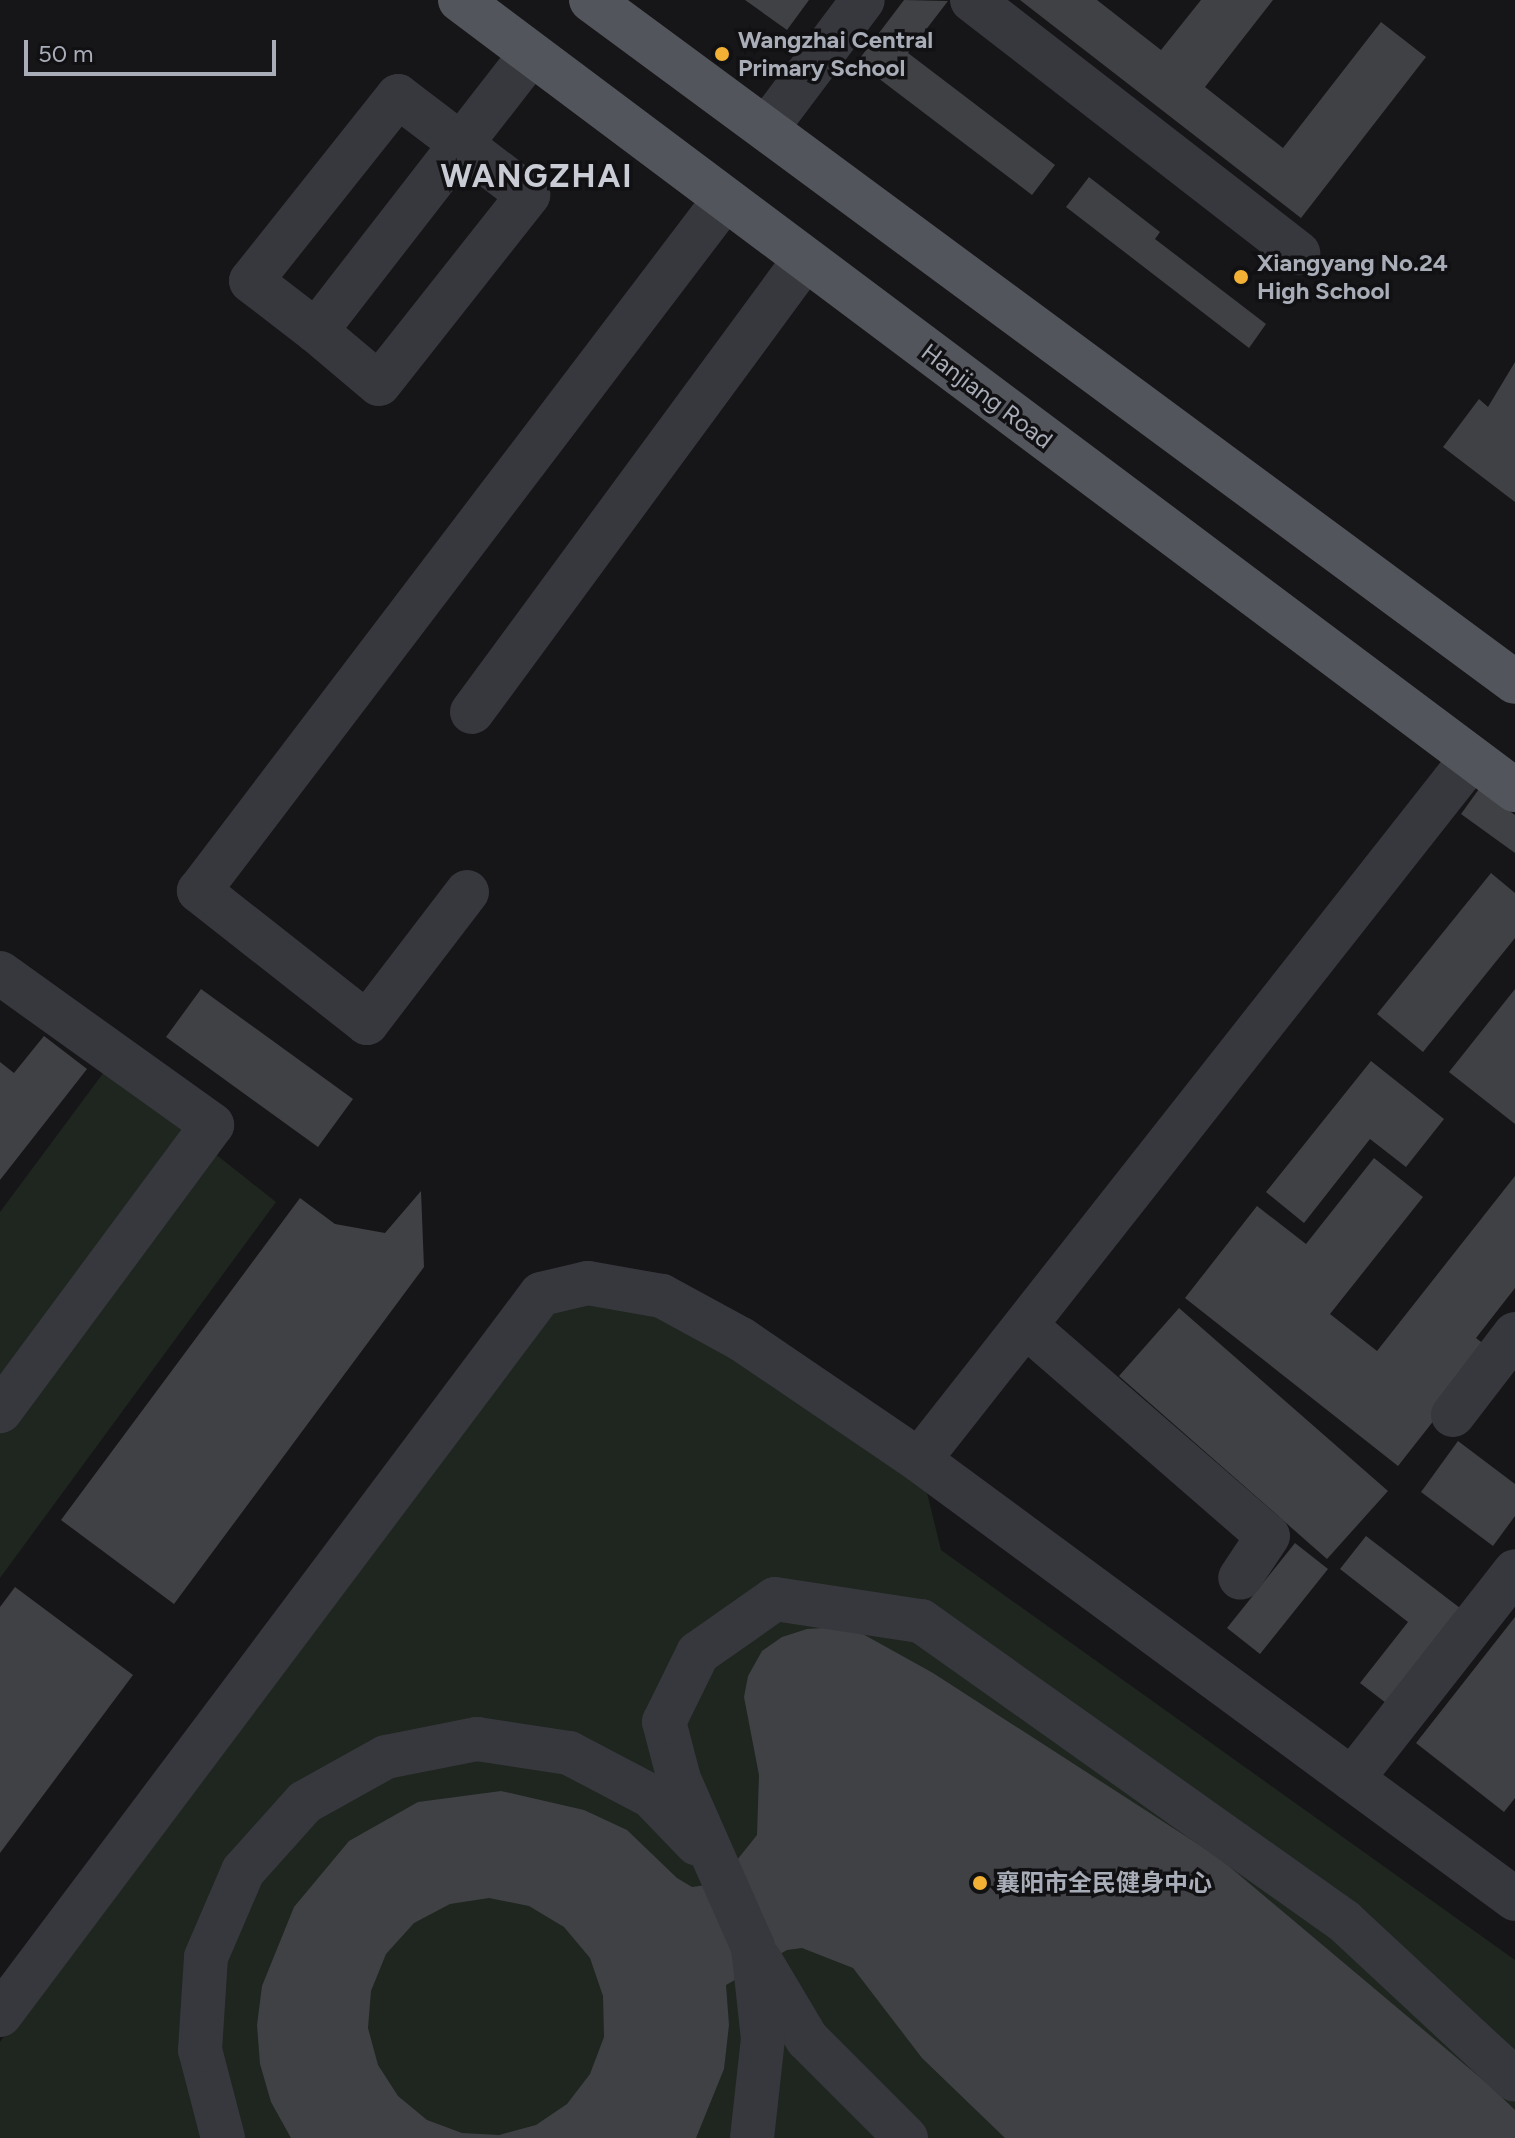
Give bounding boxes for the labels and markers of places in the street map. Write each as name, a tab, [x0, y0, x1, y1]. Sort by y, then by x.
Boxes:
place label: Wangzhai Central Primary School	[738, 26, 933, 82]
marker: Wangzhai Central Primary School	[713, 45, 731, 63]
place label: Xiangyang No.24 High School	[1257, 249, 1448, 305]
marker: Xiangyang No.24 High School	[1232, 268, 1250, 286]
place label: 襄阳市全民健身中心	[996, 1869, 1212, 1897]
marker: 襄阳市全民健身中心	[971, 1874, 989, 1892]

